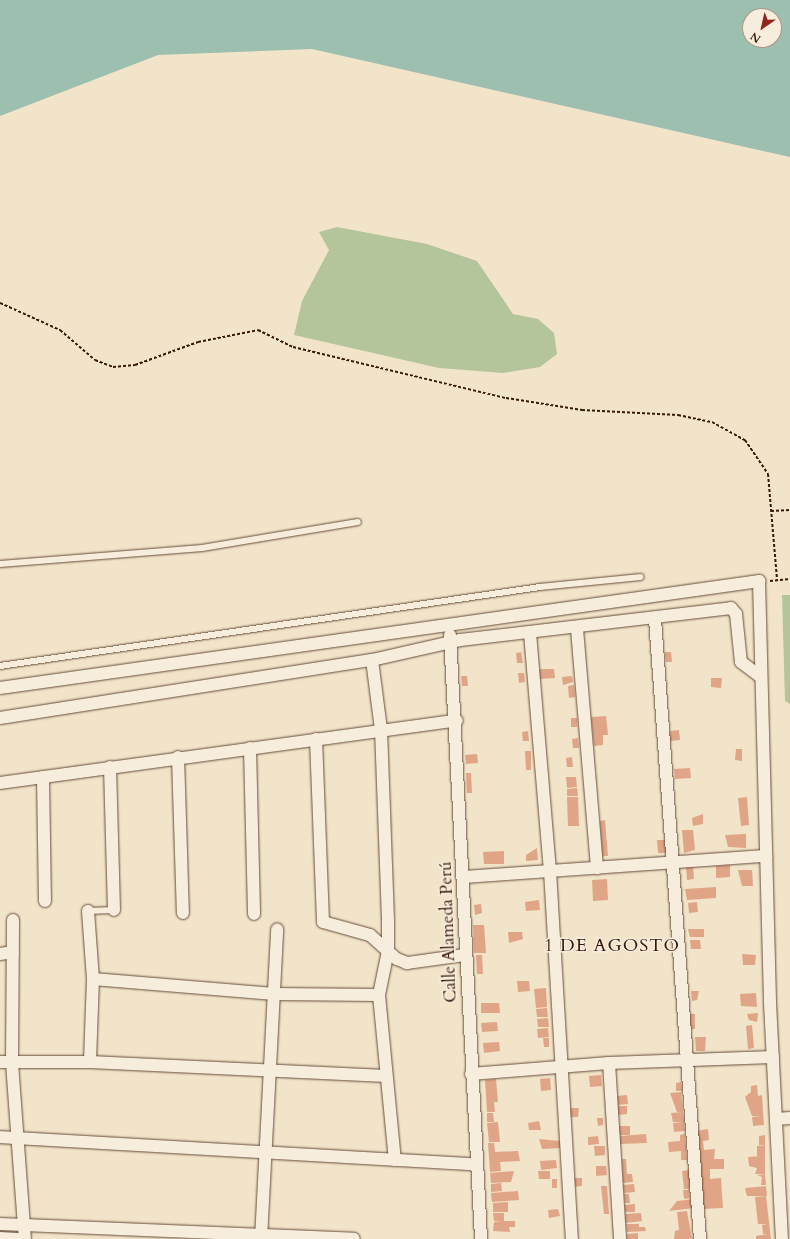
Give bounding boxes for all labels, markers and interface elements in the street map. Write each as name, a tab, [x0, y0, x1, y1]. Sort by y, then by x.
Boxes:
north arrow	[742, 8, 782, 48]
text: N	[747, 29, 764, 46]
street label: Calle Alameda Perú	[435, 861, 461, 1003]
district label: 1 DE AGOSTO	[544, 935, 680, 957]

